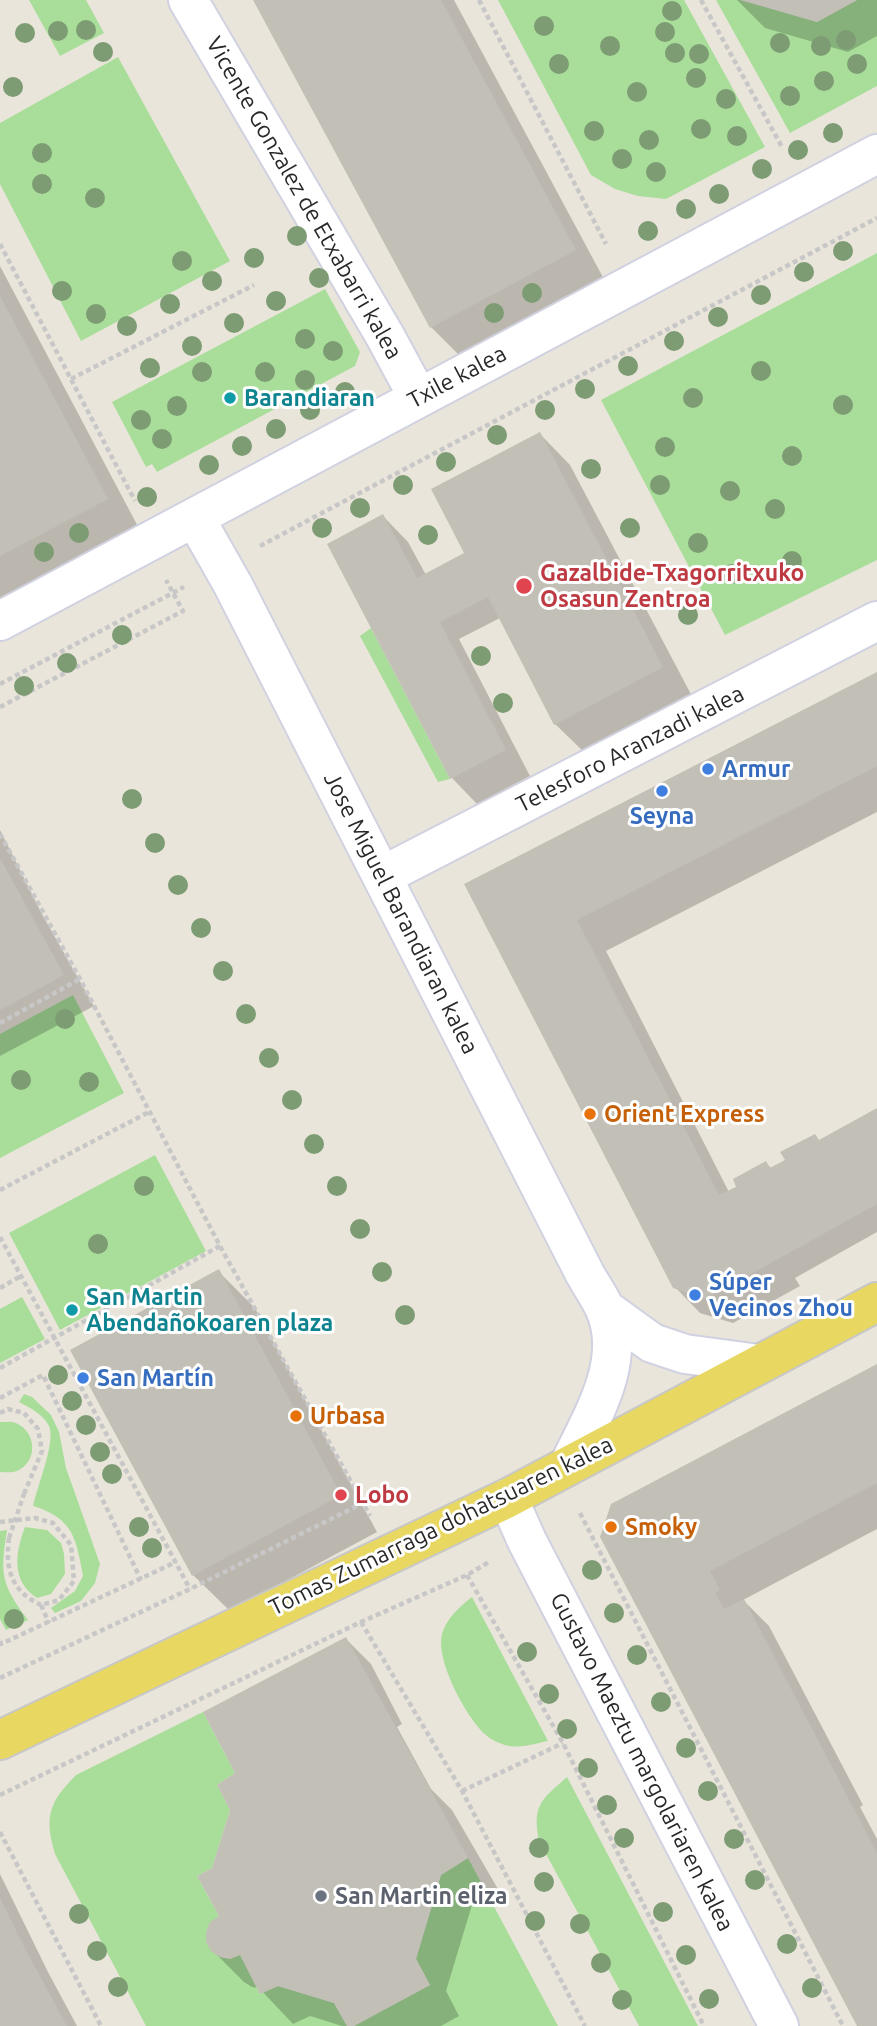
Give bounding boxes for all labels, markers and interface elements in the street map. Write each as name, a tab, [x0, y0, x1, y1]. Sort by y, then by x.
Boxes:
street label: Vicente Gonzalez de Etxabarri kalea	[200, 32, 408, 364]
street label: Txile kalea	[403, 340, 511, 414]
place label: Barandiaran	[244, 384, 375, 412]
marker: Barandiaran	[222, 390, 238, 406]
place label: Gazalbide-Txagorritxuko Osasun Zentroa	[540, 559, 804, 613]
marker: Gazalbide-Txagorritxuko Osasun Zentroa	[514, 576, 534, 596]
street label: Telesforo Aranzadi kalea	[512, 680, 748, 818]
place label: Armur	[722, 755, 790, 783]
marker: Armur	[700, 761, 716, 777]
street label: Jose Miguel Barandiaran kalea	[318, 768, 484, 1058]
marker: Seyna	[654, 783, 670, 799]
place label: Seyna	[630, 802, 694, 830]
place label: Orient Express	[604, 1100, 765, 1128]
marker: Orient Express	[582, 1106, 598, 1122]
place label: Súper Vecinos Zhou	[709, 1268, 853, 1322]
place label: San Martin Abendañokoaren plaza	[86, 1283, 333, 1337]
marker: Súper Vecinos Zhou	[687, 1287, 703, 1303]
marker: San Martin Abendañokoaren plaza	[64, 1302, 80, 1318]
place label: San Martín	[97, 1364, 214, 1392]
marker: San Martín	[75, 1370, 91, 1386]
place label: Urbasa	[310, 1402, 385, 1430]
marker: Urbasa	[288, 1408, 304, 1424]
street label: Tomas Zumarraga dohatsuaren kalea	[265, 1431, 617, 1621]
place label: Lobo	[355, 1481, 409, 1509]
marker: Lobo	[333, 1487, 349, 1503]
place label: Smoky	[625, 1513, 697, 1541]
marker: Smoky	[603, 1519, 619, 1535]
street label: Gustavo Maeztu margolariaren kalea	[544, 1588, 740, 1936]
place label: San Martin eliza	[335, 1882, 507, 1910]
marker: San Martin eliza	[313, 1888, 329, 1904]

